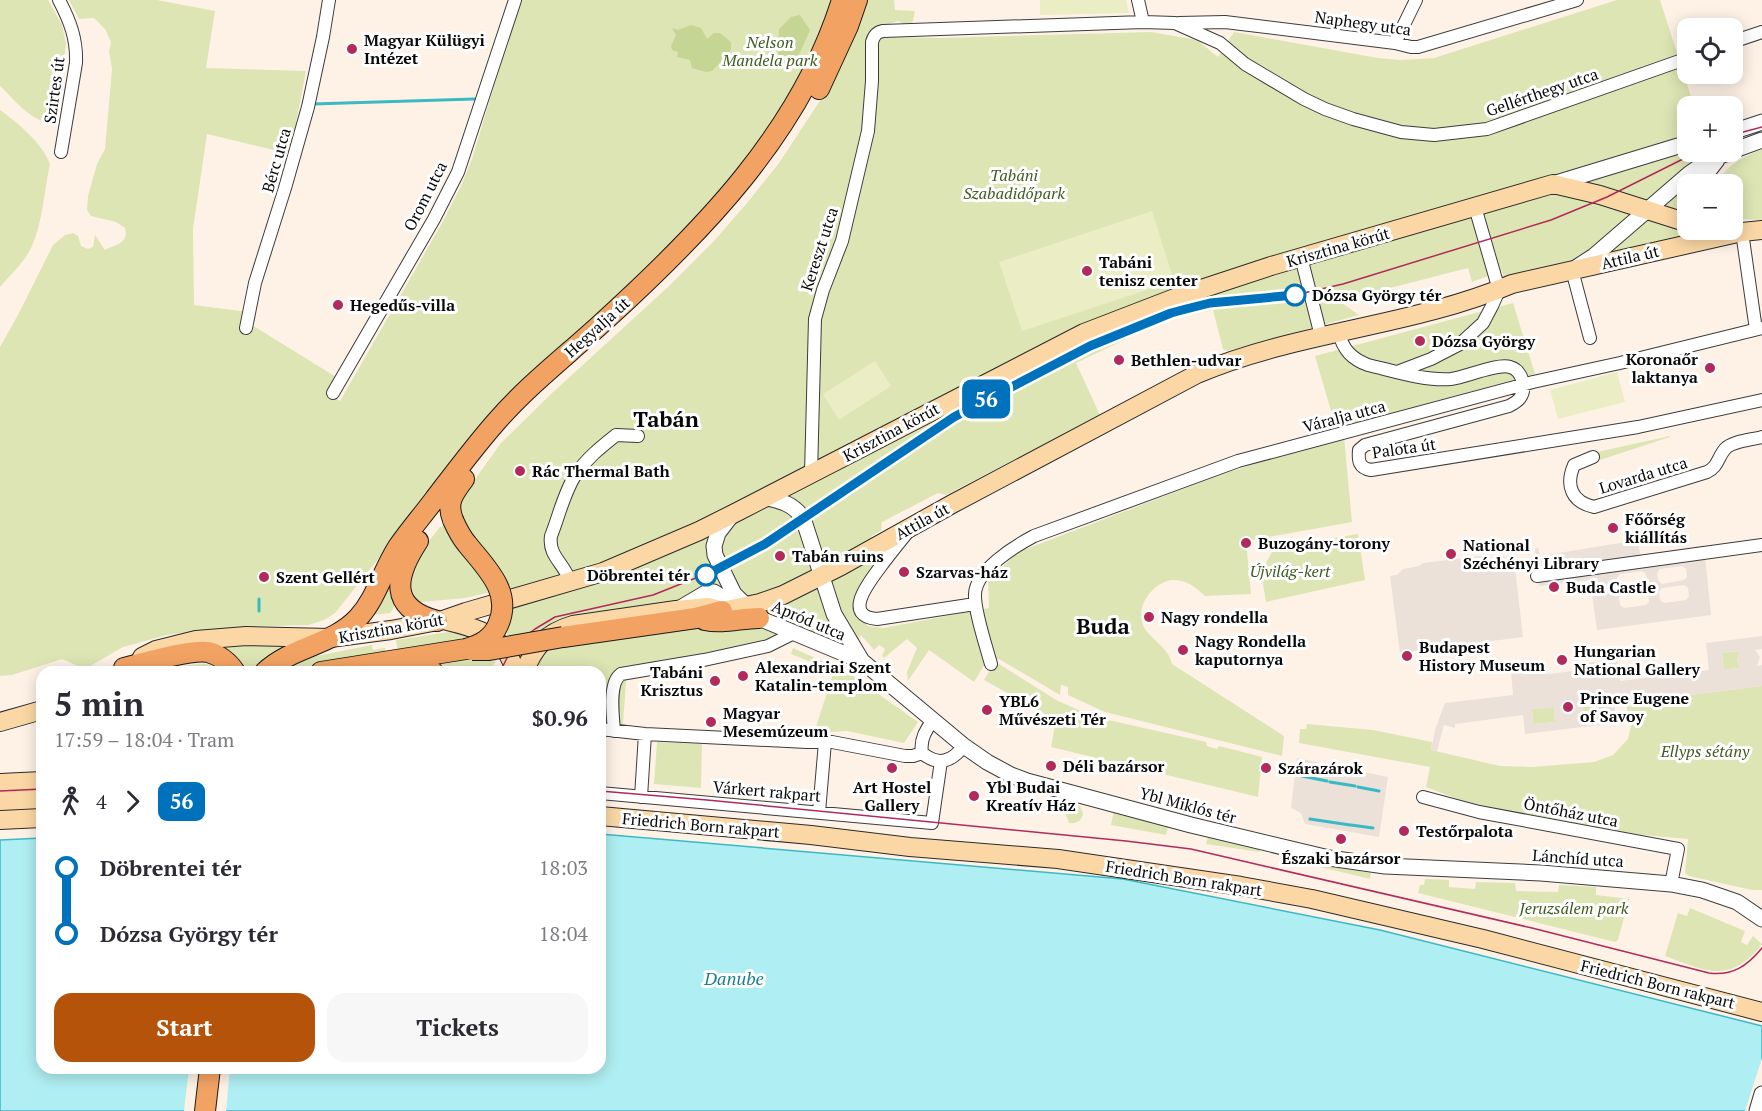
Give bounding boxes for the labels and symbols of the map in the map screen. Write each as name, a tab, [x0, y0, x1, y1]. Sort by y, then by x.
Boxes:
street label: Naphegy utca	[1313, 5, 1413, 41]
place label: Magyar Külügyi Intézet	[364, 29, 485, 69]
park label: Nelson Mandela park	[722, 31, 818, 71]
marker: Magyar Külügyi Intézet	[345, 42, 359, 56]
street label: Szirtes út	[38, 55, 70, 125]
street label: Gellérthegy utca	[1483, 63, 1601, 121]
street label: Bérc utca	[256, 125, 296, 195]
street label: Orom utca	[398, 158, 452, 234]
park label: Tabáni Szabadidőpark	[963, 164, 1065, 204]
street label: Kereszt utca	[795, 204, 843, 294]
street label: Krisztina körút	[1284, 222, 1392, 272]
street label: Attila út	[1599, 240, 1661, 274]
place label: Tabáni tenisz center	[1099, 251, 1198, 291]
marker: Tabáni tenisz center	[1080, 264, 1094, 278]
marker: Dózsa György tér	[1284, 284, 1306, 306]
place label: Dózsa György tér	[1312, 284, 1441, 306]
street label: Hegyalja út	[560, 292, 634, 362]
place label: Hegedűs-villa	[350, 294, 455, 316]
marker: Hegedűs-villa	[331, 298, 345, 312]
place label: Dózsa György	[1432, 330, 1536, 352]
marker: Dózsa György	[1413, 334, 1427, 348]
place label: Koronaőr laktanya	[1626, 348, 1698, 388]
place label: Bethlen-udvar	[1131, 349, 1242, 371]
marker: Bethlen-udvar	[1112, 353, 1126, 367]
marker: Koronaőr laktanya	[1703, 361, 1717, 375]
line badge: 56	[959, 380, 1013, 418]
street label: Váralja utca	[1300, 394, 1388, 438]
street label: Krisztina körút	[839, 397, 943, 467]
district label: Tabán	[633, 404, 699, 433]
street label: Palota út	[1371, 433, 1437, 463]
street label: Lovarda utca	[1596, 451, 1690, 499]
place label: Rác Thermal Bath	[532, 460, 671, 482]
marker: Rác Thermal Bath	[513, 464, 527, 478]
street label: Attila út	[891, 497, 953, 545]
place label: Főőrség kiállítás	[1625, 508, 1687, 548]
marker: Főőrség kiállítás	[1606, 521, 1620, 535]
place label: Buzogány-torony	[1258, 532, 1390, 554]
place label: National Széchényi Library	[1463, 534, 1599, 574]
marker: Buzogány-torony	[1239, 536, 1253, 550]
place label: Tabán ruins	[792, 545, 884, 567]
marker: National Széchényi Library	[1444, 547, 1458, 561]
marker: Tabán ruins	[773, 549, 787, 563]
park label: Újvilág-kert	[1250, 560, 1331, 582]
place label: Szarvas-ház	[916, 561, 1008, 583]
place label: Döbrentei tér	[587, 564, 690, 586]
marker: Döbrentei tér	[695, 564, 717, 586]
marker: Szarvas-ház	[897, 565, 911, 579]
place label: Szent Gellért	[276, 566, 376, 588]
marker: Szent Gellért	[257, 570, 271, 584]
place label: Buda Castle	[1566, 576, 1656, 598]
marker: Buda Castle	[1547, 580, 1561, 594]
street label: Apród utca	[769, 595, 849, 645]
place label: Nagy rondella	[1161, 606, 1268, 628]
street label: Krisztina körút	[337, 608, 445, 648]
marker: Nagy rondella	[1142, 610, 1156, 624]
district label: Buda	[1076, 611, 1130, 640]
place label: Nagy Rondella kaputornya	[1195, 630, 1306, 670]
place label: Budapest History Museum	[1419, 636, 1545, 676]
place label: Hungarian National Gallery	[1574, 640, 1701, 680]
marker: Nagy Rondella kaputornya	[1176, 643, 1190, 657]
marker: Budapest History Museum	[1400, 649, 1414, 663]
marker: Hungarian National Gallery	[1555, 653, 1569, 667]
place label: Alexandriai Szent Katalin-templom	[755, 656, 892, 696]
place label: Tabáni Krisztus	[640, 661, 703, 701]
marker: Alexandriai Szent Katalin-templom	[736, 669, 750, 683]
marker: Tabáni Krisztus	[708, 674, 722, 688]
place label: Prince Eugene of Savoy	[1580, 687, 1690, 727]
place label: YBL6 Művészeti Tér	[999, 690, 1106, 730]
marker: Prince Eugene of Savoy	[1561, 700, 1575, 714]
place label: Magyar Mesemúzeum	[723, 702, 829, 742]
marker: YBL6 Művészeti Tér	[980, 703, 994, 717]
marker: Magyar Mesemúzeum	[704, 715, 718, 729]
park label: Ellyps sétány	[1660, 740, 1750, 762]
place label: Déli bazársor	[1063, 755, 1164, 777]
place label: Szárazárok	[1278, 757, 1363, 779]
marker: Déli bazársor	[1044, 759, 1058, 773]
marker: Art Hostel Gallery	[885, 761, 899, 775]
marker: Szárazárok	[1259, 761, 1273, 775]
street label: Várkert rakpart	[712, 775, 822, 807]
place label: Art Hostel Gallery	[853, 776, 931, 816]
place label: Ybl Budai Kreatív Ház	[986, 776, 1076, 816]
street label: Ybl Miklós tér	[1137, 782, 1240, 829]
marker: Ybl Budai Kreatív Ház	[967, 789, 981, 803]
street label: Öntőház utca	[1522, 792, 1620, 832]
street label: Friedrich Born rakpart	[621, 807, 781, 843]
place label: Testőrpalota	[1416, 820, 1513, 842]
marker: Testőrpalota	[1397, 824, 1411, 838]
marker: Északi bazársor	[1334, 832, 1348, 846]
street label: Lánchíd utca	[1532, 844, 1624, 872]
place label: Északi bazársor	[1281, 847, 1401, 869]
street label: Friedrich Born rakpart	[1104, 855, 1264, 901]
park label: Jeruzsálem park	[1518, 897, 1629, 919]
street label: Friedrich Born rakpart	[1579, 954, 1737, 1014]
water label: Danube	[703, 966, 764, 990]

